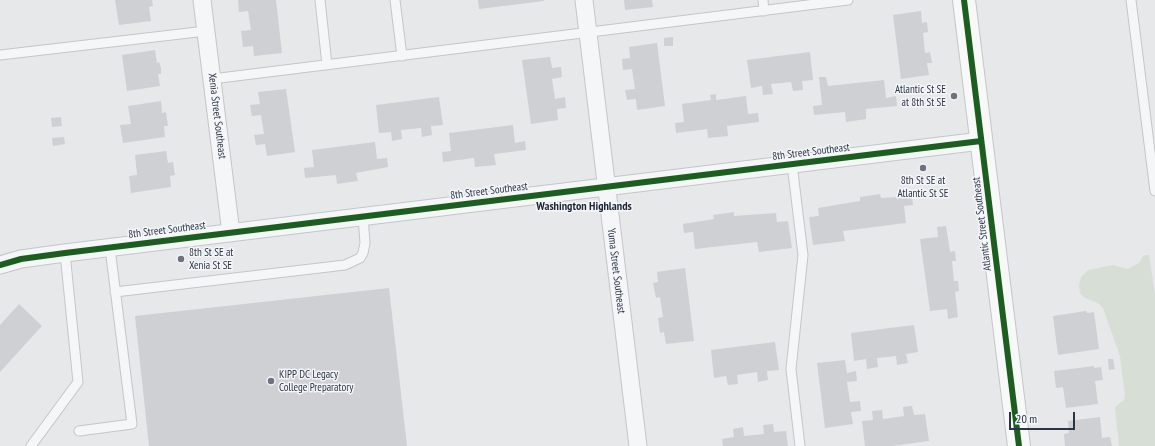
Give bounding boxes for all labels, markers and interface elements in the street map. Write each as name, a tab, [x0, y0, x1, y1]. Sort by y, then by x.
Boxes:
street label: Xenia Street Southeast	[205, 72, 229, 160]
place label: Atlantic St SE at 8th St SE	[895, 83, 946, 109]
marker: Atlantic St SE at 8th St SE	[949, 91, 959, 101]
street label: 8th Street Southeast	[771, 141, 851, 163]
marker: 8th St SE at Atlantic St SE	[918, 163, 928, 173]
place label: 8th St SE at Atlantic St SE	[897, 174, 949, 200]
street label: Atlantic Street Southeast	[970, 176, 994, 272]
street label: 8th Street Southeast	[449, 180, 529, 202]
district label: Washington Highlands	[536, 200, 632, 214]
street label: 8th Street Southeast	[127, 219, 207, 241]
street label: Yuma Street Southeast	[604, 228, 628, 314]
place label: 8th St SE at Xenia St SE	[189, 246, 233, 272]
marker: 8th St SE at Xenia St SE	[176, 254, 186, 264]
place label: KIPP DC Legacy College Preparatory	[279, 368, 353, 394]
marker: KIPP DC Legacy College Preparatory	[266, 376, 276, 386]
scale bar	[1011, 404, 1077, 430]
text: 20 m	[1016, 411, 1037, 426]

